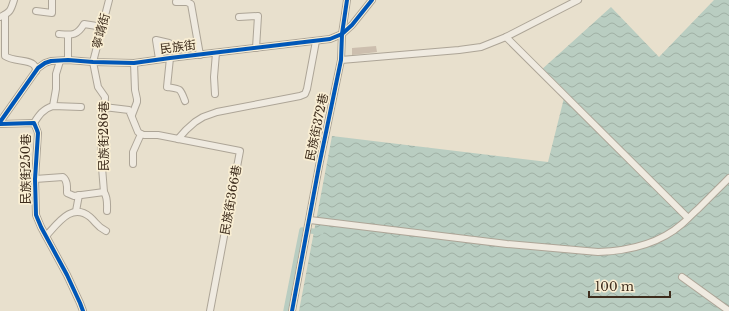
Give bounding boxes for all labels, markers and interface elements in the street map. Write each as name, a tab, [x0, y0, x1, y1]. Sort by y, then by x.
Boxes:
street label: 寧靖街	[89, 12, 112, 50]
street label: 民族街	[159, 37, 197, 56]
street label: 民族街372巷	[302, 92, 331, 162]
street label: 民族街286巷	[96, 101, 111, 171]
street label: 民族街250巷	[18, 134, 33, 204]
street label: 民族街366巷	[217, 164, 244, 236]
scale bar	[589, 273, 670, 299]
text: 100 m	[595, 279, 634, 294]

